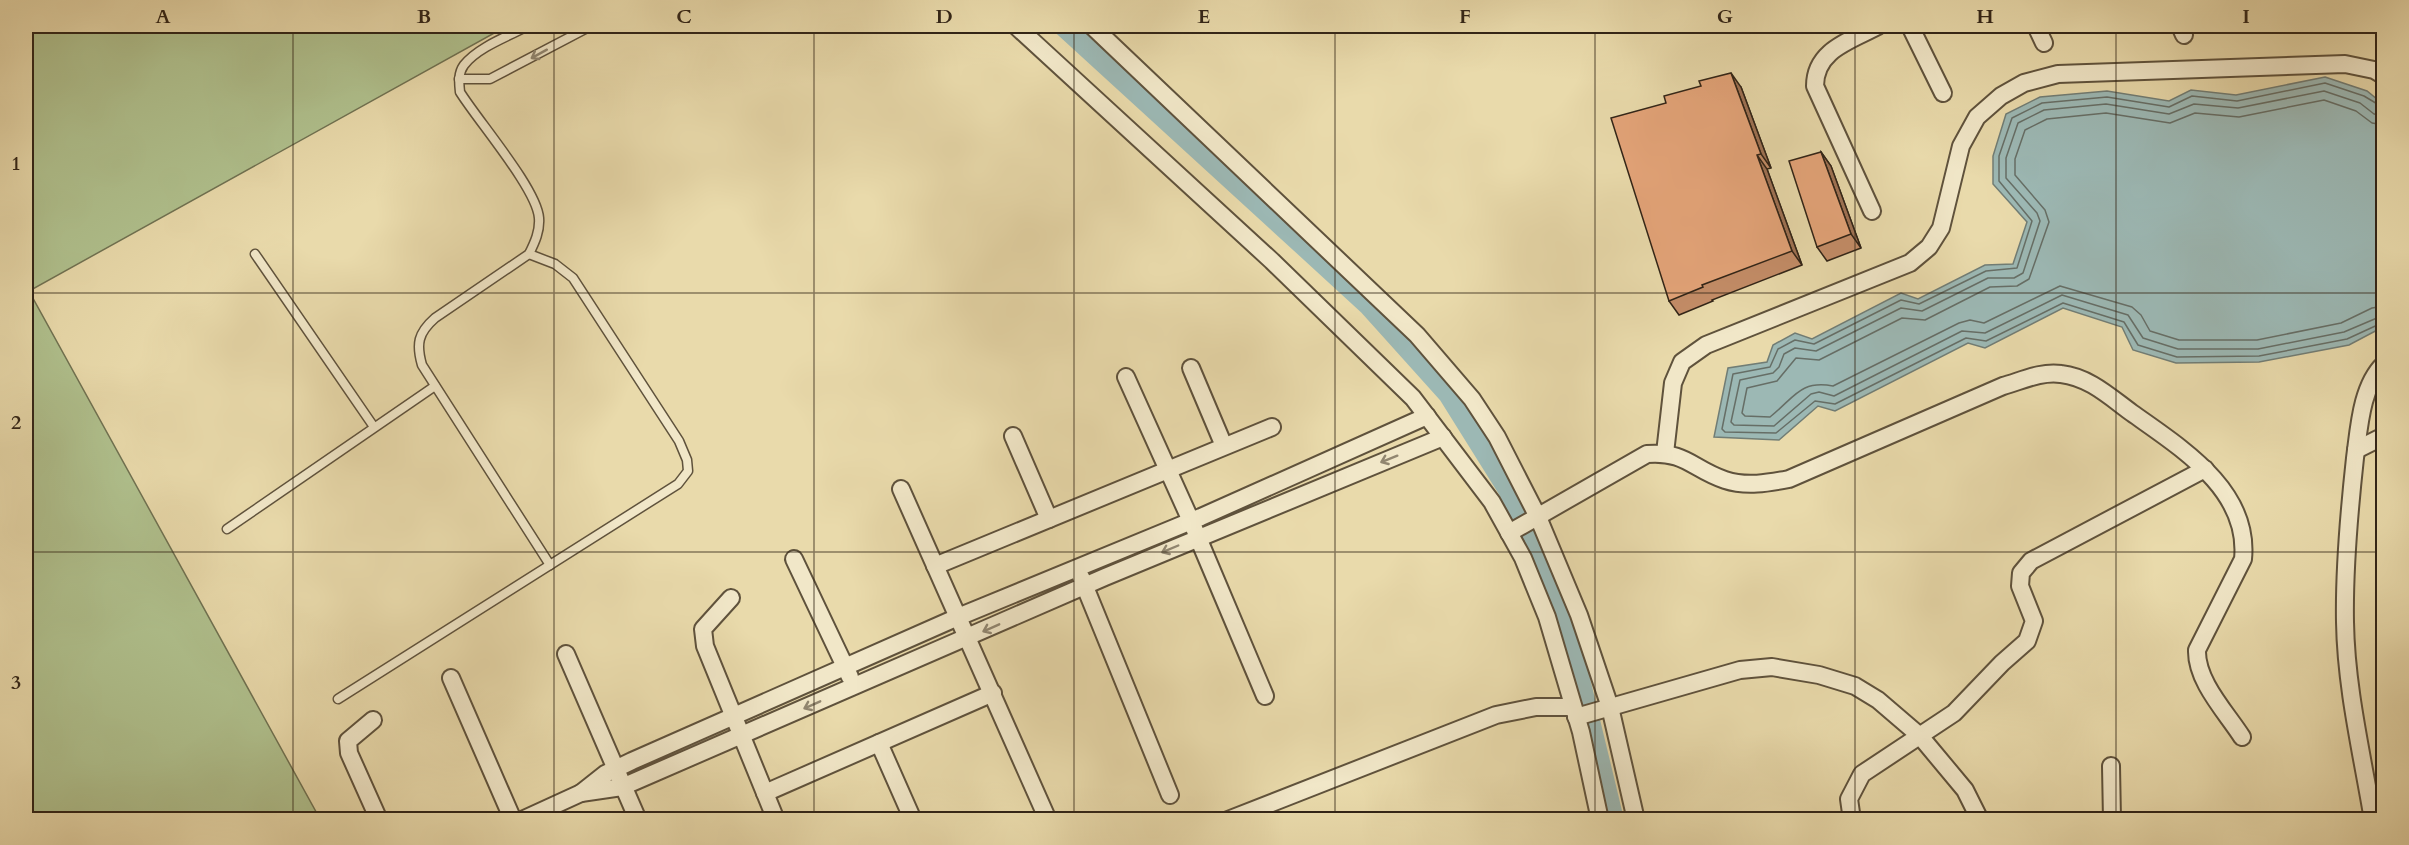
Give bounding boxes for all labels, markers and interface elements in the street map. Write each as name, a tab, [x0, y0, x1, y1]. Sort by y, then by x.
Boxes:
text: A	[155, 3, 171, 30]
text: B	[417, 3, 431, 30]
text: C	[676, 3, 692, 30]
text: D	[935, 3, 953, 30]
text: E	[1198, 3, 1210, 30]
text: F	[1459, 3, 1471, 30]
text: G	[1717, 3, 1733, 30]
text: H	[1976, 3, 1994, 30]
text: I	[2242, 3, 2250, 30]
one-way arrow	[531, 48, 548, 60]
text: 1	[11, 150, 21, 177]
text: 2	[11, 409, 21, 436]
one-way arrow	[1380, 454, 1398, 465]
one-way arrow	[1161, 544, 1179, 555]
one-way arrow	[982, 622, 1000, 634]
text: 3	[11, 669, 21, 696]
one-way arrow	[803, 700, 822, 711]

